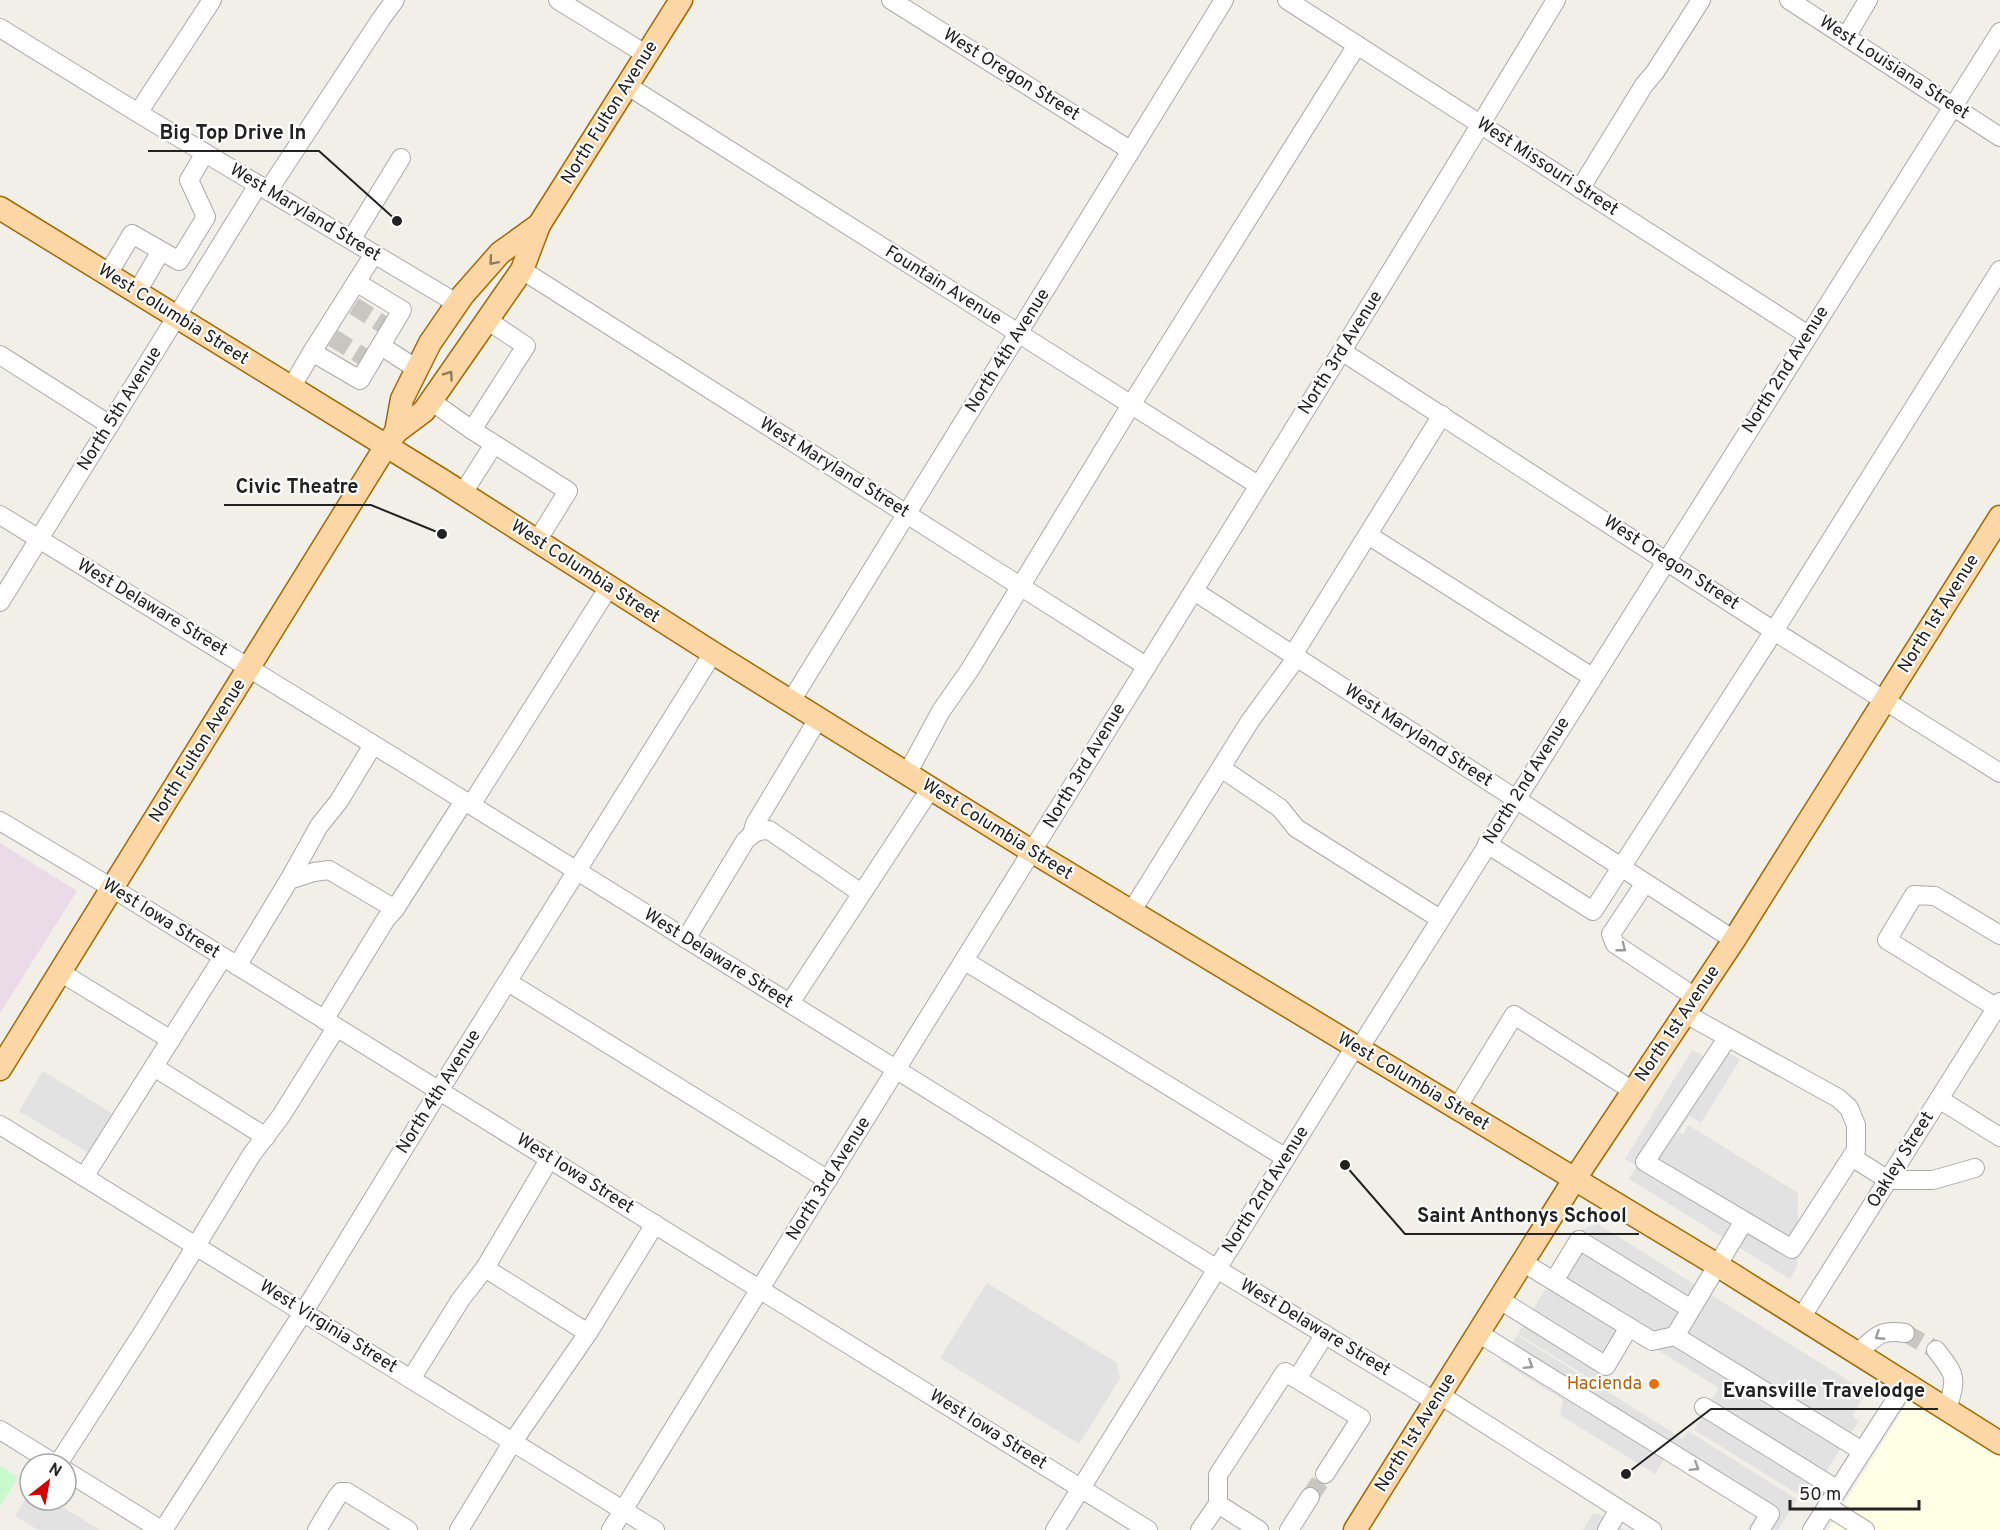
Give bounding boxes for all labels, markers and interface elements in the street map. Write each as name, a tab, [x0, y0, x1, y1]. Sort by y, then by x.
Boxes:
street label: West Louisiana Street	[1815, 11, 1973, 125]
street label: West Oregon Street	[938, 24, 1084, 126]
street label: North Fulton Avenue	[556, 37, 664, 189]
street label: West Missouri Street	[1472, 112, 1622, 222]
callout: Big Top Drive In	[148, 113, 319, 151]
text: Big Top Drive In	[160, 121, 306, 147]
street label: West Maryland Street	[225, 159, 385, 267]
street label: Fountain Avenue	[880, 241, 1006, 331]
one-way arrow	[489, 254, 500, 265]
street label: West Columbia Street	[93, 259, 253, 371]
street label: North 4th Avenue	[961, 285, 1055, 417]
street label: North 3rd Avenue	[1294, 287, 1388, 419]
street label: North 2nd Avenue	[1738, 302, 1834, 438]
street label: North 5th Avenue	[73, 343, 167, 475]
one-way arrow	[442, 370, 453, 381]
street label: West Maryland Street	[755, 413, 913, 523]
callout: Civic Theatre	[224, 467, 371, 505]
text: Civic Theatre	[236, 475, 358, 501]
street label: West Oregon Street	[1599, 511, 1743, 615]
street label: West Columbia Street	[506, 515, 664, 629]
street label: North 1st Avenue	[1893, 550, 1985, 678]
street label: West Delaware Street	[72, 554, 232, 662]
street label: North Fulton Avenue	[144, 675, 252, 827]
street label: West Maryland Street	[1339, 679, 1497, 793]
street label: North 3rd Avenue	[1039, 699, 1131, 833]
street label: North 2nd Avenue	[1479, 713, 1575, 849]
street label: West Columbia Street	[917, 774, 1077, 886]
street label: West Iowa Street	[98, 874, 224, 964]
street label: West Delaware Street	[639, 904, 797, 1014]
one-way arrow	[1615, 941, 1626, 952]
street label: North 1st Avenue	[1630, 961, 1726, 1087]
street label: North 4th Avenue	[392, 1026, 486, 1158]
street label: West Columbia Street	[1333, 1027, 1493, 1137]
street label: Oakley Street	[1862, 1108, 1940, 1212]
street label: North 3rd Avenue	[782, 1113, 876, 1245]
street label: North 2nd Avenue	[1218, 1122, 1314, 1258]
street label: West Iowa Street	[512, 1129, 638, 1219]
callout: Saint Anthonys School	[1405, 1196, 1639, 1234]
text: Saint Anthonys School	[1417, 1204, 1627, 1230]
street label: West Delaware Street	[1235, 1274, 1395, 1382]
street label: West Virginia Street	[255, 1275, 401, 1379]
one-way arrow	[1874, 1329, 1885, 1340]
one-way arrow	[1523, 1357, 1533, 1369]
street label: North 1st Avenue	[1370, 1369, 1462, 1497]
callout: Evansville Travelodge	[1711, 1371, 1938, 1409]
place label: Hacienda	[1567, 1373, 1642, 1396]
marker: Hacienda	[1647, 1377, 1661, 1391]
text: Evansville Travelodge	[1723, 1379, 1925, 1405]
street label: West Iowa Street	[925, 1385, 1051, 1475]
north arrow	[18, 1452, 78, 1512]
text: N	[45, 1459, 65, 1482]
one-way arrow	[1689, 1460, 1699, 1472]
scale bar	[1790, 1473, 1919, 1511]
text: 50 m	[1799, 1484, 1841, 1507]

